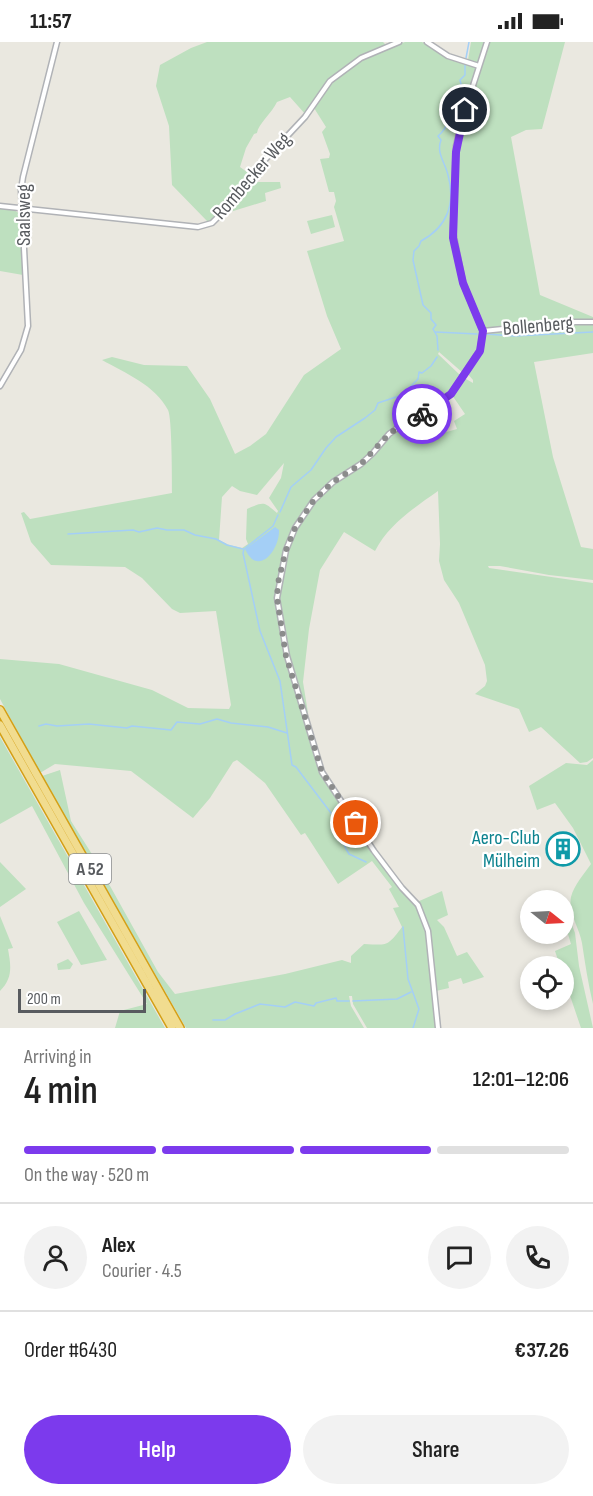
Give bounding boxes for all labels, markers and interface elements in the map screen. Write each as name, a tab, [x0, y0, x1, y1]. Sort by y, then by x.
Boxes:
text: 11:57	[30, 8, 71, 35]
pin	[439, 84, 490, 135]
icon: home	[448, 93, 481, 126]
street label: Rombecker Weg	[208, 128, 296, 224]
street label: Saalsweg	[12, 184, 36, 246]
street label: Bollenberg	[502, 311, 574, 341]
courier	[392, 384, 452, 444]
icon: bike	[406, 398, 439, 431]
pin	[330, 797, 381, 848]
icon: bag	[339, 806, 372, 839]
place label: Aero-Club Mülheim	[471, 826, 540, 873]
building icon: Aero-Club Mülheim	[545, 831, 581, 867]
road number: A 52	[69, 854, 111, 884]
north arrow	[520, 890, 574, 944]
map controls	[520, 890, 574, 1010]
button: locate	[520, 956, 574, 1010]
scale bar	[18, 986, 146, 1014]
text: 200 m	[27, 990, 61, 1009]
text: Arriving in	[24, 1045, 92, 1069]
text: 12:01–12:06	[473, 1066, 569, 1093]
text: 4 min	[24, 1068, 98, 1115]
text: On the way · 520 m	[24, 1163, 149, 1187]
button: person	[24, 1226, 87, 1289]
button: chat	[428, 1226, 491, 1289]
button: phone	[506, 1226, 569, 1289]
text: Alex	[102, 1232, 135, 1259]
text: Courier · 4.5	[102, 1259, 182, 1283]
text: Order #6430	[24, 1337, 117, 1364]
text: €37.26	[514, 1337, 569, 1364]
button: Help	[24, 1415, 291, 1484]
button: Share	[303, 1415, 569, 1484]

